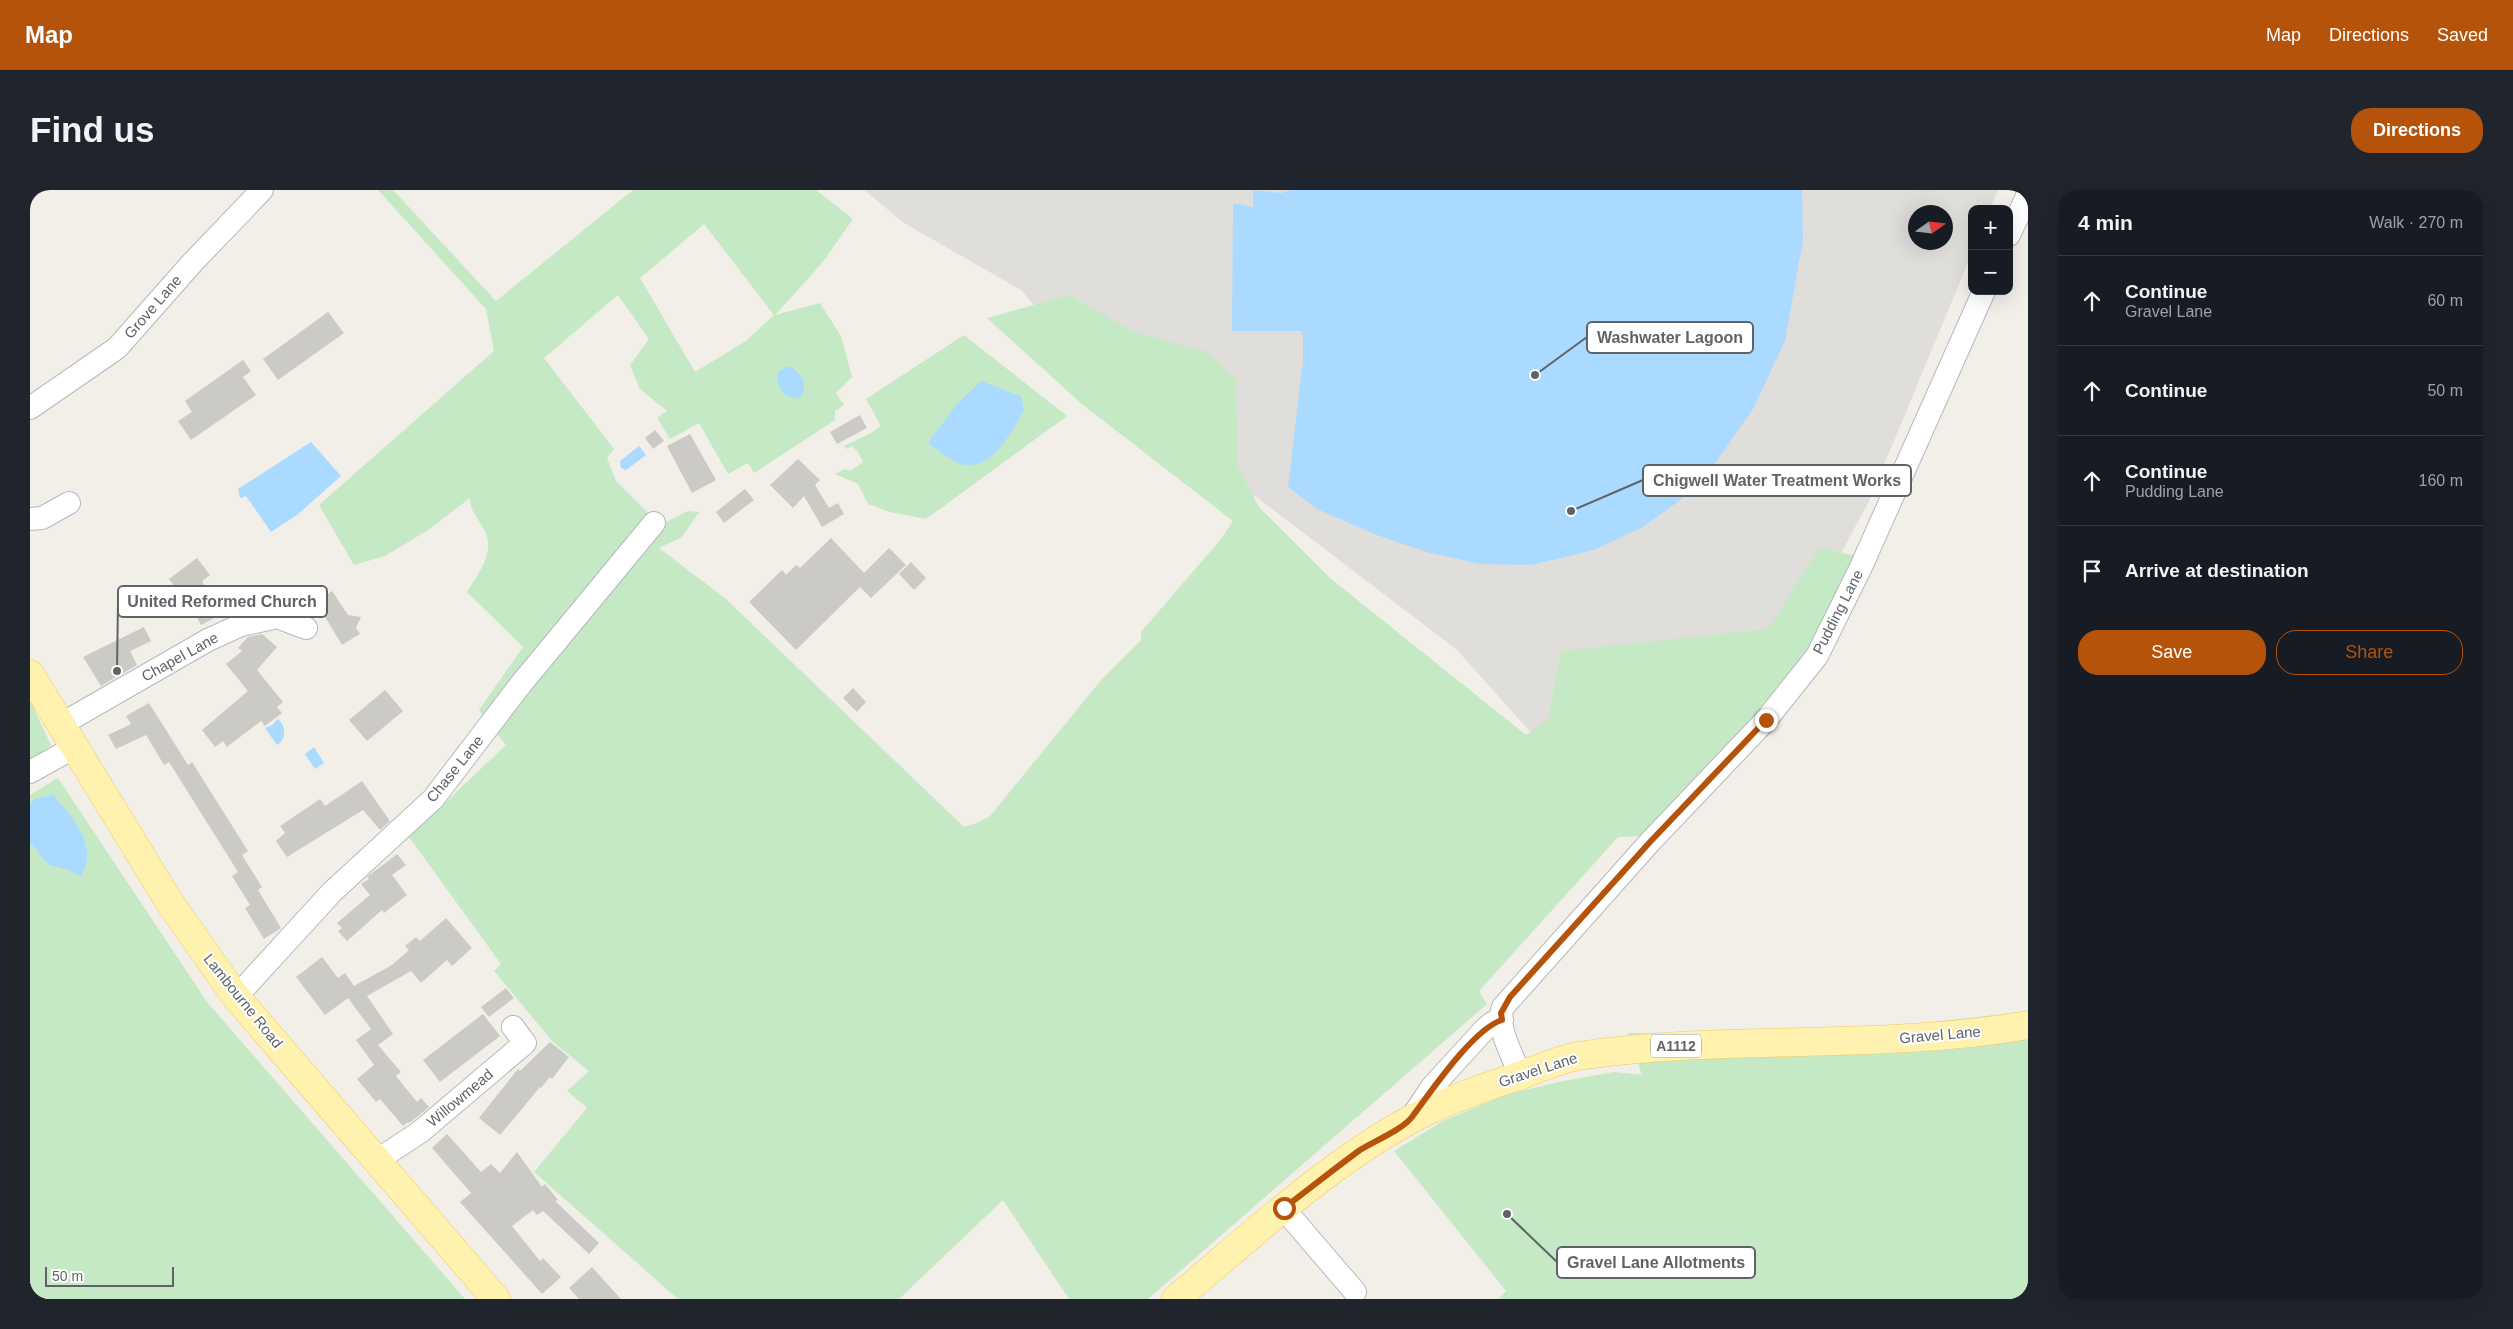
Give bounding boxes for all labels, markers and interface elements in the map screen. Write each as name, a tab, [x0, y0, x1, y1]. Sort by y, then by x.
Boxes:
text: Map	[25, 21, 73, 48]
text: Map	[2266, 25, 2301, 45]
text: Directions	[2329, 25, 2409, 45]
text: Saved	[2437, 25, 2488, 45]
button: Directions	[2351, 108, 2483, 153]
text: Find us	[30, 110, 154, 149]
north arrow	[1908, 205, 1953, 250]
map controls	[1968, 205, 2013, 295]
button: +	[1968, 205, 2013, 250]
text: 4 min	[2078, 211, 2133, 234]
text: Walk · 270 m	[2369, 214, 2463, 231]
button: −	[1968, 250, 2013, 295]
street label: Grove Lane	[120, 272, 185, 342]
text: Continue	[2125, 281, 2207, 302]
icon: ahead	[2078, 287, 2106, 315]
text: 60 m	[2427, 292, 2463, 309]
text: Gravel Lane	[2125, 303, 2212, 320]
callout: Washwater Lagoon	[1587, 322, 1753, 353]
text: Washwater Lagoon	[1597, 329, 1743, 346]
icon: ahead	[2078, 377, 2106, 405]
text: Continue	[2125, 380, 2207, 401]
text: 50 m	[2427, 382, 2463, 399]
text: Continue	[2125, 461, 2207, 482]
callout: Chigwell Water Treatment Works	[1643, 465, 1911, 496]
icon: ahead	[2078, 467, 2106, 495]
text: Chigwell Water Treatment Works	[1653, 472, 1901, 489]
text: 160 m	[2419, 472, 2463, 489]
text: Pudding Lane	[2125, 483, 2224, 500]
icon: arrive	[2078, 557, 2106, 585]
text: Arrive at destination	[2125, 560, 2309, 581]
street label: Pudding Lane	[1809, 567, 1866, 657]
callout: United Reformed Church	[118, 586, 327, 617]
text: United Reformed Church	[127, 593, 317, 610]
street label: Chapel Lane	[138, 629, 221, 685]
button: Save	[2078, 630, 2266, 675]
button: Share	[2276, 630, 2463, 675]
route end	[1755, 709, 1778, 732]
street label: Chase Lane	[423, 732, 487, 805]
street label: Lambourne Road	[200, 950, 286, 1051]
street label: Gravel Lane	[1899, 1022, 1981, 1047]
road number: A1112	[1651, 1034, 1701, 1058]
street label: Gravel Lane	[1496, 1049, 1579, 1090]
street label: Willowmead	[423, 1065, 496, 1130]
route start	[1273, 1197, 1296, 1220]
callout: Gravel Lane Allotments	[1557, 1247, 1755, 1278]
text: Gravel Lane Allotments	[1567, 1254, 1745, 1271]
scale bar	[45, 1264, 174, 1287]
text: 50 m	[52, 1268, 83, 1284]

